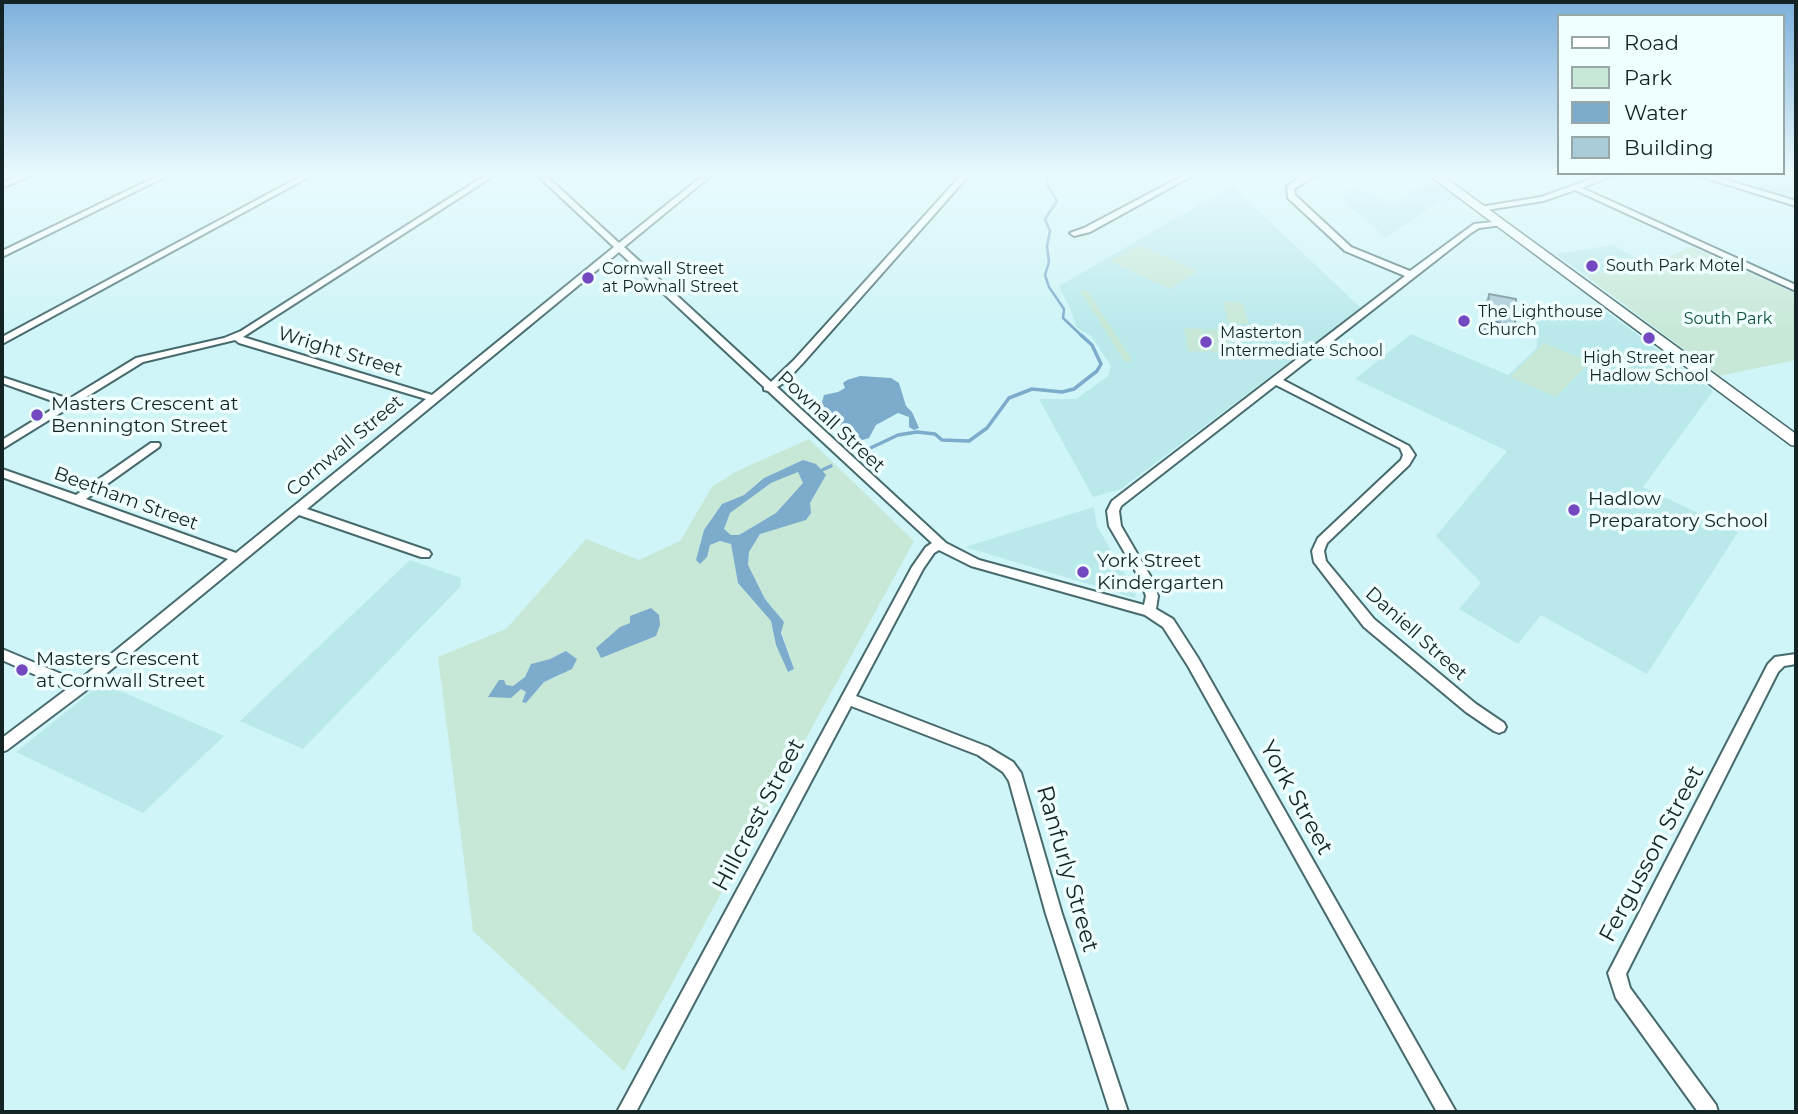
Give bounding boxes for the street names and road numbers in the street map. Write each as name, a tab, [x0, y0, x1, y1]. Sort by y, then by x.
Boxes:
street label: Wright Street	[275, 322, 405, 382]
street label: Pownall Street	[773, 366, 889, 478]
street label: Cornwall Street	[282, 391, 408, 501]
street label: Beetham Street	[51, 462, 201, 536]
street label: Daniell Street	[1360, 582, 1472, 686]
street label: Hillcrest Street	[707, 734, 811, 896]
street label: York Street	[1253, 736, 1339, 860]
street label: Fergusson Street	[1594, 761, 1710, 947]
street label: Ranfurly Street	[1030, 783, 1104, 955]

